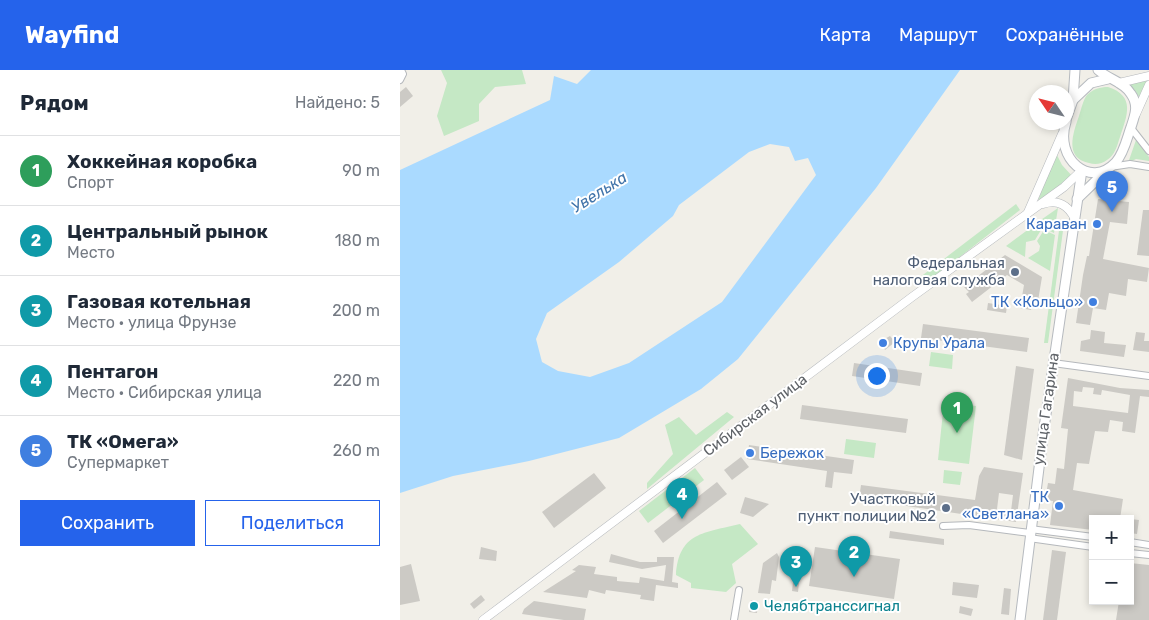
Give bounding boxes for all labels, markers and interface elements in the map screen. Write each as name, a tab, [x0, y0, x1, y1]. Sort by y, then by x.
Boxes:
text: Wayfind	[25, 21, 119, 49]
text: Карта	[820, 24, 871, 46]
text: Маршрут	[899, 24, 978, 46]
text: Сохранённые	[1006, 24, 1124, 46]
north arrow	[1029, 85, 1074, 130]
text: Рядом	[20, 90, 89, 115]
text: Найдено: 5	[295, 93, 380, 112]
text: Хоккейная коробка	[67, 150, 257, 173]
text: 1	[32, 161, 40, 180]
text: 90 m	[342, 161, 380, 180]
water label: Увелька	[568, 168, 630, 216]
pin: 5	[1096, 171, 1128, 212]
text: Спорт	[67, 173, 114, 192]
place label: Караван	[1026, 215, 1087, 233]
marker: Караван	[1091, 218, 1103, 230]
text: Центральный рынок	[67, 220, 268, 243]
text: 2	[31, 231, 41, 250]
text: 180 m	[335, 231, 380, 250]
text: Место	[67, 243, 115, 262]
place label: Федеральная налоговая служба	[873, 254, 1005, 289]
marker: Федеральная налоговая служба	[1009, 266, 1021, 278]
text: Газовая котельная	[67, 290, 251, 313]
place label: ТК «Кольцо»	[991, 293, 1083, 311]
marker: ТК «Кольцо»	[1087, 296, 1099, 308]
text: 3	[31, 301, 41, 320]
text: 200 m	[332, 301, 380, 320]
text: Место · улица Фрунзе	[67, 313, 237, 332]
place label: Крупы Урала	[893, 334, 985, 352]
marker: Крупы Урала	[877, 337, 889, 349]
street label: улица Гагарина	[1029, 352, 1063, 466]
text: Пентагон	[67, 360, 159, 383]
your location	[864, 363, 890, 389]
street label: Сибирская улица	[699, 370, 811, 460]
text: 4	[31, 371, 41, 390]
text: 220 m	[333, 371, 380, 390]
text: Место · Сибирская улица	[67, 383, 262, 402]
pin: 1	[941, 392, 973, 433]
text: ТК «Омега»	[67, 430, 178, 453]
text: 5	[31, 441, 41, 460]
text: 260 m	[333, 441, 380, 460]
place label: Бережок	[760, 444, 824, 462]
marker: Бережок	[744, 447, 756, 459]
text: Супермаркет	[67, 453, 169, 472]
pin: 4	[666, 478, 698, 519]
place label: ТК «Светлана»	[962, 488, 1049, 523]
place label: Участковый пункт полиции №2	[798, 490, 936, 525]
button: Сохранить	[20, 500, 195, 546]
button: Поделиться	[205, 500, 380, 546]
marker: ТК «Светлана»	[1053, 500, 1065, 512]
marker: Участковый пункт полиции №2	[940, 502, 952, 514]
map controls	[1089, 515, 1134, 605]
button: +	[1089, 515, 1134, 560]
pin: 2	[838, 536, 870, 577]
pin: 3	[780, 546, 812, 587]
button: −	[1089, 560, 1134, 605]
place label: Челябтранссигнал	[764, 597, 900, 615]
marker: Челябтранссигнал	[748, 600, 760, 612]

